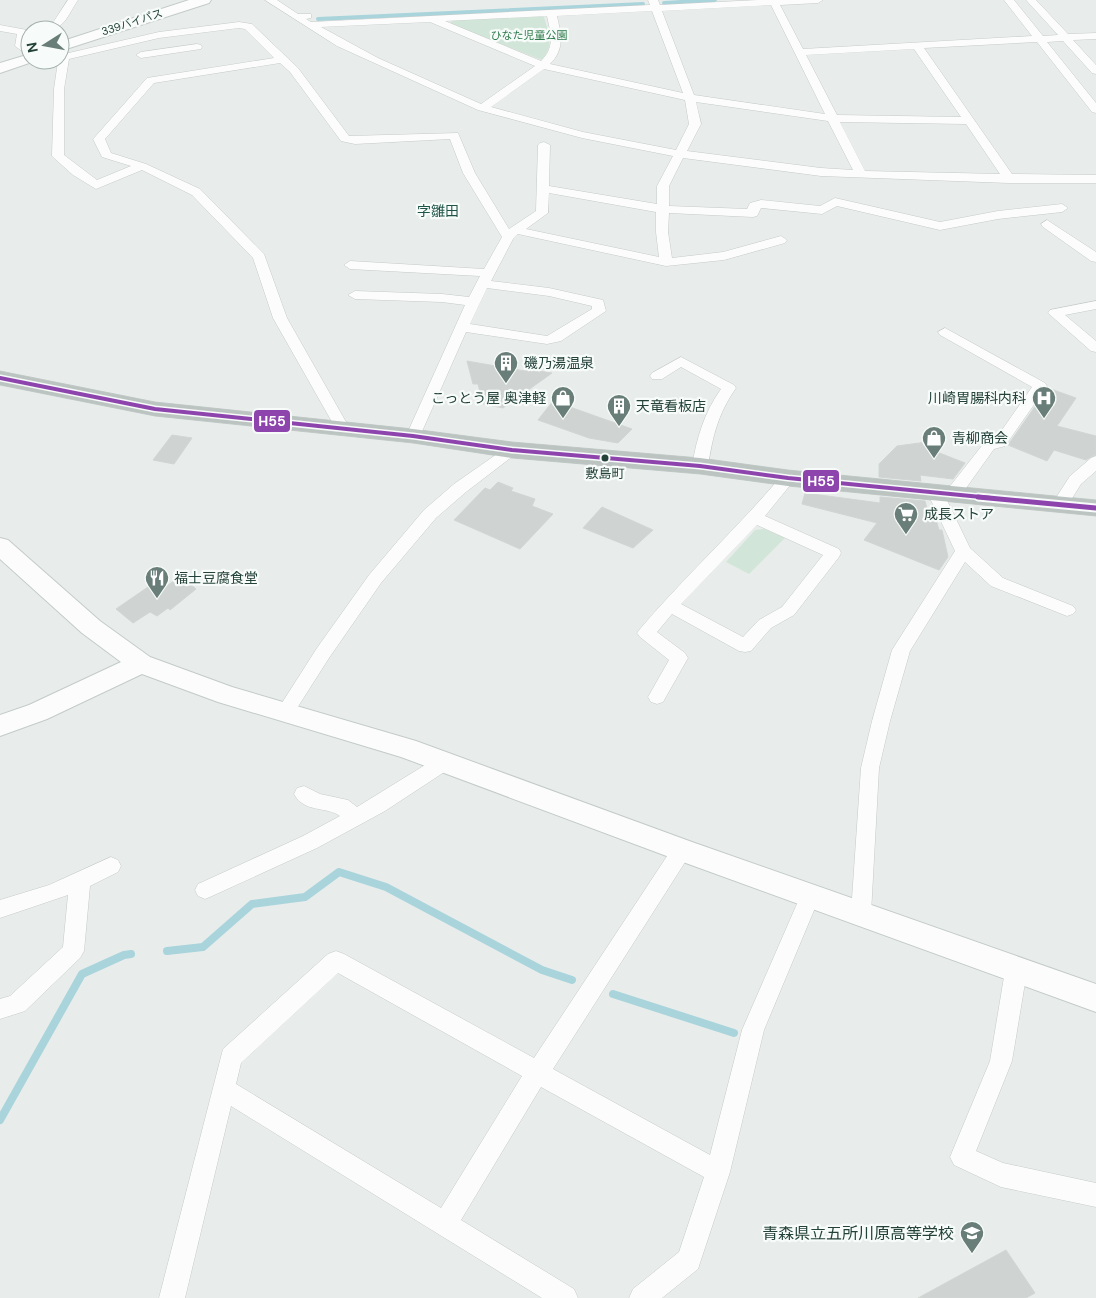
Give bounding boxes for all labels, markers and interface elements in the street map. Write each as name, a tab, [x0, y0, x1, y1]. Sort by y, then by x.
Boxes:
street label: 339バイパス	[100, 6, 164, 38]
north arrow	[20, 20, 70, 70]
park label: ひなた児童公園	[491, 28, 568, 42]
text: N	[22, 41, 42, 54]
district label: 字雛田	[417, 202, 459, 220]
building icon: 磯乃湯温泉	[493, 350, 519, 384]
place label: 磯乃湯温泉	[524, 354, 594, 372]
shop icon: こっとう屋 奥津軽	[550, 385, 576, 419]
hospital icon: 川崎胃腸科内科	[1031, 385, 1057, 419]
place label: こっとう屋 奥津軽	[431, 389, 546, 407]
place label: 川崎胃腸科内科	[928, 389, 1026, 407]
building icon: 天竜看板店	[606, 393, 632, 427]
place label: 天竜看板店	[636, 397, 706, 415]
line badge: H55	[253, 409, 291, 433]
text: H55	[258, 412, 286, 430]
shop icon: 青柳商会	[921, 425, 947, 459]
place label: 青柳商会	[952, 429, 1008, 447]
marker: 敷島町	[600, 453, 610, 463]
place label: 敷島町	[585, 465, 625, 482]
line badge: H55	[802, 469, 840, 493]
text: H55	[807, 472, 835, 490]
supermarket icon: 成長ストア	[893, 501, 919, 535]
place label: 成長ストア	[924, 505, 994, 523]
restaurant icon: 福士豆腐食堂	[144, 565, 170, 599]
place label: 福士豆腐食堂	[174, 569, 258, 587]
school or university icon: 青森県立五所川原高等学校	[959, 1220, 985, 1254]
place label: 青森県立五所川原高等学校	[762, 1223, 954, 1244]

